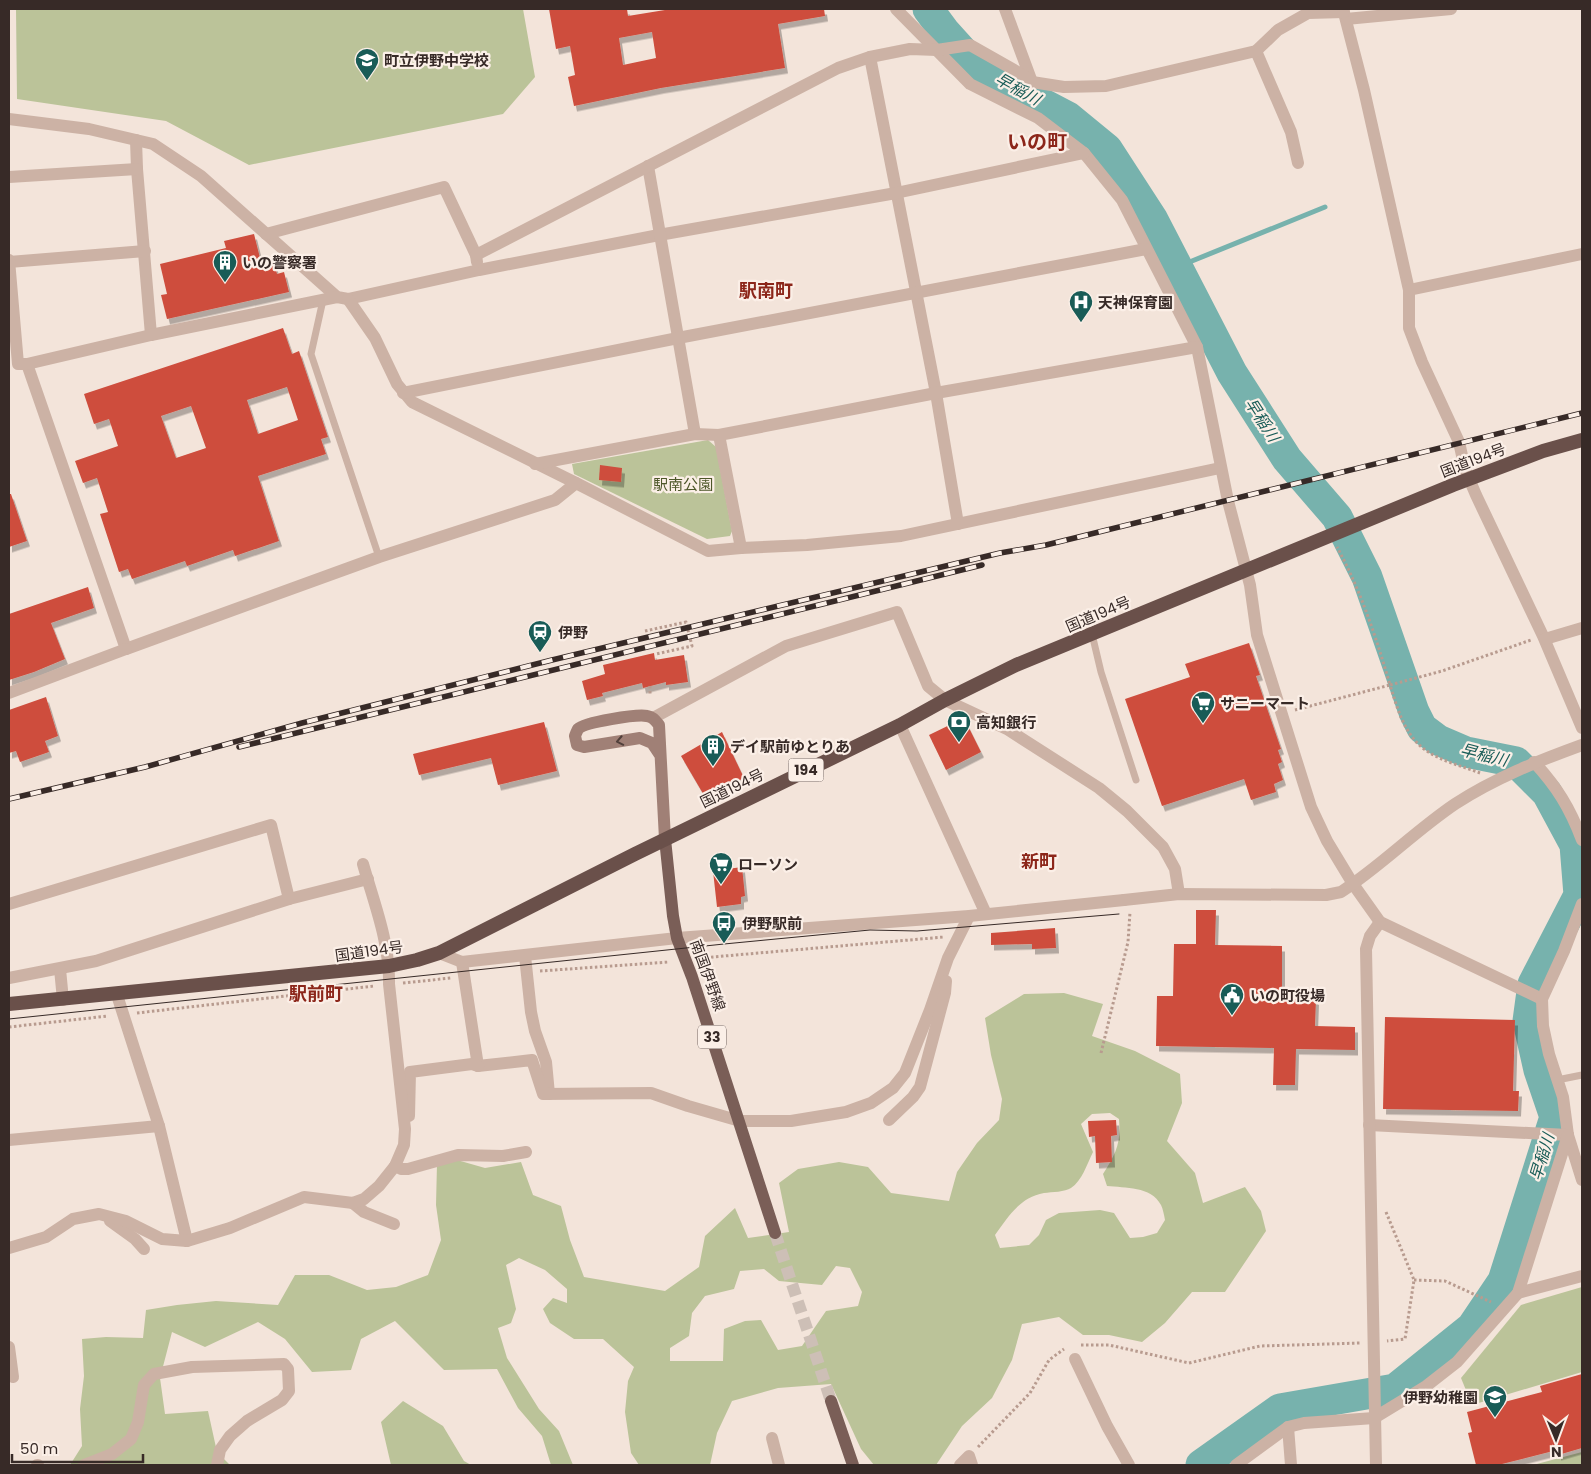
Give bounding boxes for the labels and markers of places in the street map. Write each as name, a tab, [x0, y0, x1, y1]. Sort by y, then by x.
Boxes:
school or university icon: 町立伊野中学校	[354, 47, 380, 81]
place label: 町立伊野中学校	[384, 50, 489, 71]
building icon: いの警察署	[212, 249, 238, 283]
place label: いの警察署	[242, 252, 317, 273]
hospital icon: 天神保育園	[1068, 289, 1094, 323]
place label: 天神保育園	[1098, 292, 1173, 313]
station icon: 伊野	[527, 619, 553, 653]
place label: 伊野	[558, 622, 588, 643]
supermarket icon: サニーマート	[1190, 690, 1216, 724]
place label: サニーマート	[1220, 693, 1310, 714]
bank icon: 高知銀行	[946, 709, 972, 743]
place label: 高知銀行	[976, 712, 1036, 733]
building icon: デイ駅前ゆとりあ	[700, 733, 726, 767]
place label: デイ駅前ゆとりあ	[730, 736, 850, 757]
supermarket icon: ローソン	[708, 851, 734, 885]
place label: ローソン	[738, 854, 798, 875]
bus stop icon: 伊野駅前	[711, 910, 737, 944]
place label: 伊野駅前	[742, 913, 802, 934]
public building icon: いの町役場	[1219, 982, 1245, 1016]
place label: いの町役場	[1250, 985, 1325, 1006]
school or university icon: 伊野幼稚園	[1482, 1384, 1508, 1418]
place label: 伊野幼稚園	[1403, 1387, 1478, 1408]

